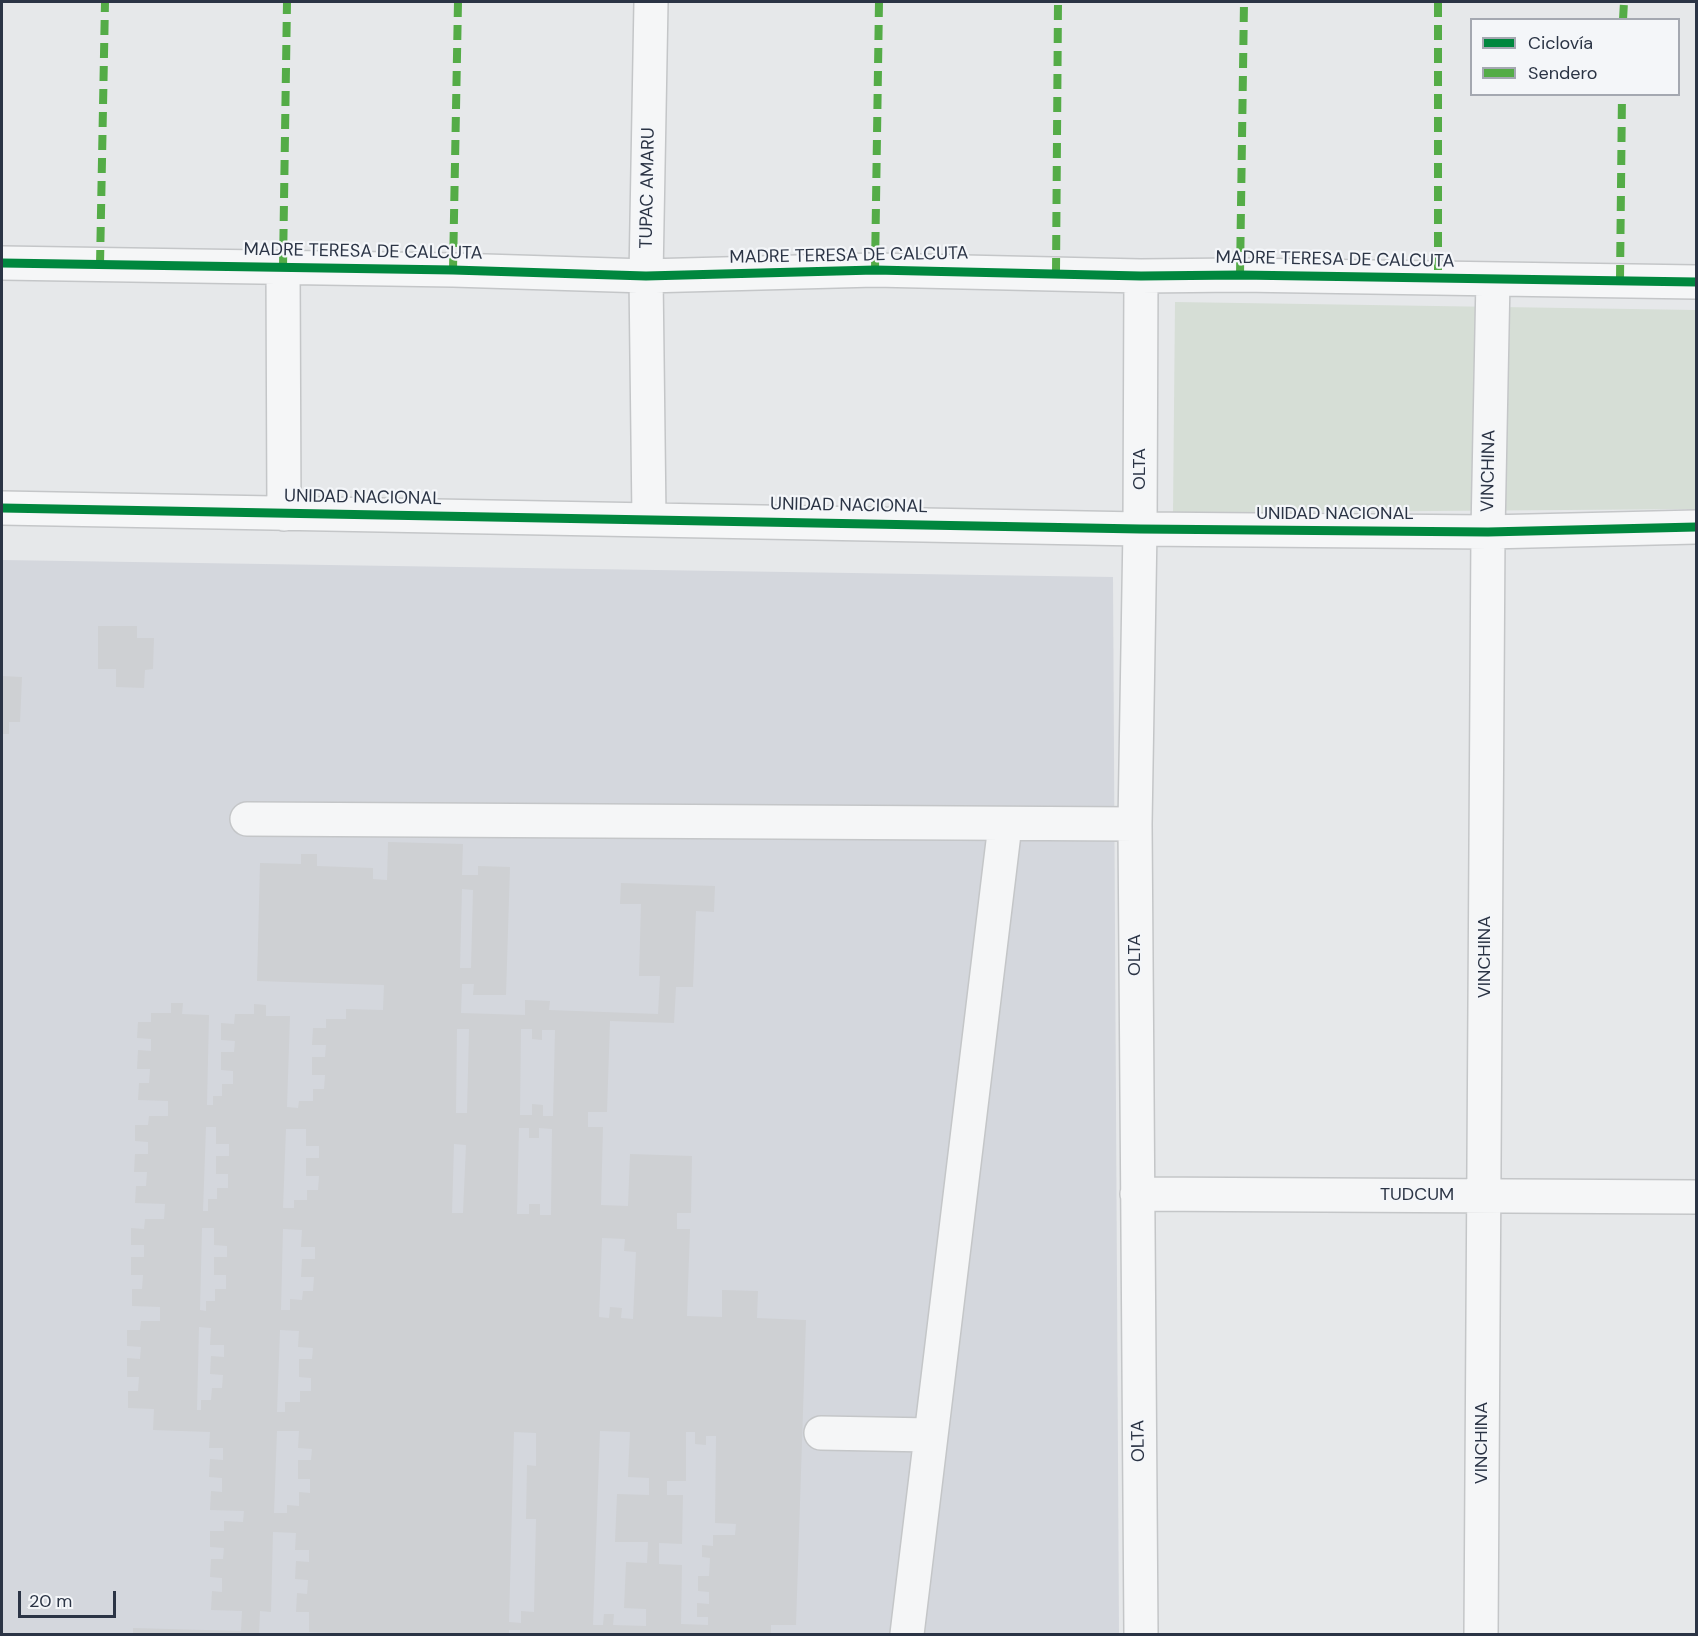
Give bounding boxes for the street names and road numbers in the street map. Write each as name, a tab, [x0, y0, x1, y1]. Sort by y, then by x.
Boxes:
street label: TUPAC AMARU	[636, 127, 660, 249]
street label: MADRE TERESA DE CALCUTA	[243, 239, 483, 265]
street label: MADRE TERESA DE CALCUTA	[729, 243, 969, 269]
street label: MADRE TERESA DE CALCUTA	[1215, 247, 1455, 273]
street label: VINCHINA	[1477, 430, 1501, 512]
street label: OLTA	[1129, 448, 1151, 490]
street label: UNIDAD NACIONAL	[284, 486, 442, 510]
street label: UNIDAD NACIONAL	[770, 494, 928, 518]
street label: UNIDAD NACIONAL	[1256, 503, 1414, 525]
street label: VINCHINA	[1474, 916, 1496, 998]
street label: OLTA	[1124, 934, 1146, 976]
street label: TUDCUM	[1380, 1184, 1454, 1206]
street label: VINCHINA	[1471, 1402, 1493, 1484]
street label: OLTA	[1128, 1420, 1150, 1462]

